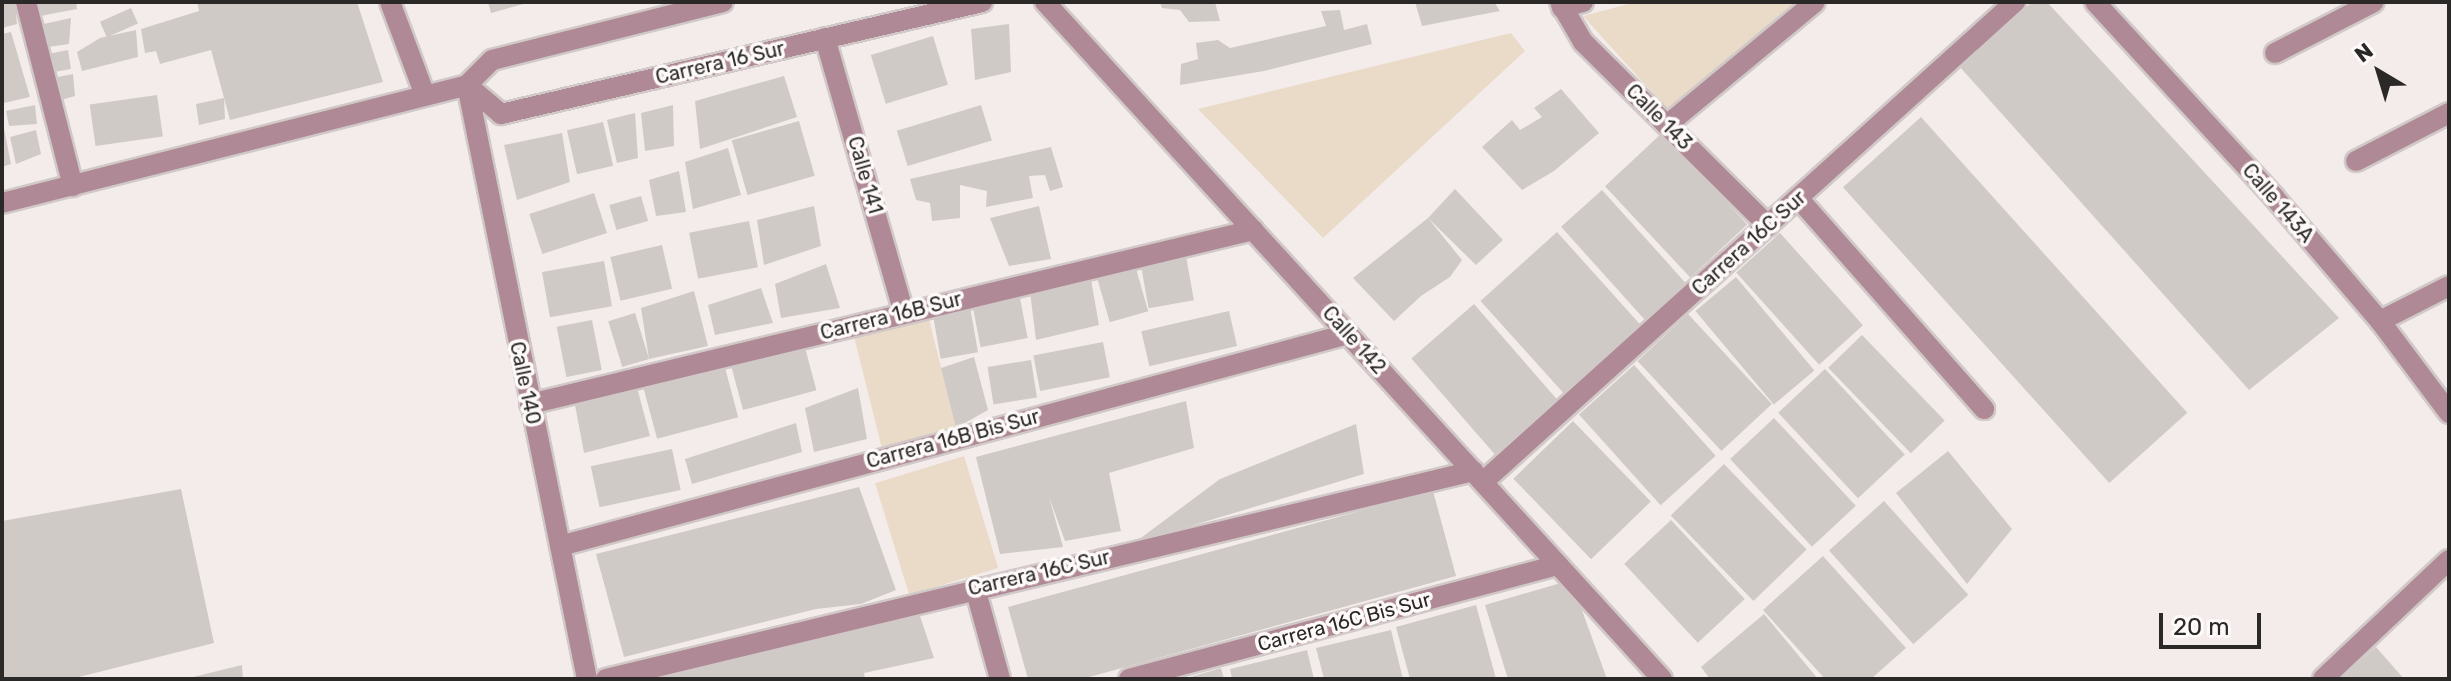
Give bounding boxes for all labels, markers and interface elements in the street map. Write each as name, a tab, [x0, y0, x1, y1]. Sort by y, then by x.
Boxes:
north arrow	[2339, 32, 2419, 112]
street label: Carrera 16 Sur	[653, 37, 787, 89]
text: N	[2349, 37, 2378, 68]
street label: Calle 143	[1621, 79, 1697, 155]
street label: Calle 141	[843, 134, 887, 216]
street label: Calle 143A	[2237, 159, 2319, 247]
street label: Carrera 16C Sur	[1687, 186, 1811, 300]
street label: Carrera 16B Sur	[818, 287, 964, 345]
street label: Calle 142	[1317, 301, 1391, 379]
street label: Calle 140	[505, 339, 545, 427]
street label: Carrera 16B Bis Sur	[864, 404, 1042, 474]
street label: Carrera 16C Sur	[966, 545, 1112, 601]
street label: Carrera 16C Bis Sur	[1255, 587, 1433, 657]
scale bar	[2163, 597, 2265, 647]
text: 20 m	[2173, 613, 2230, 641]

